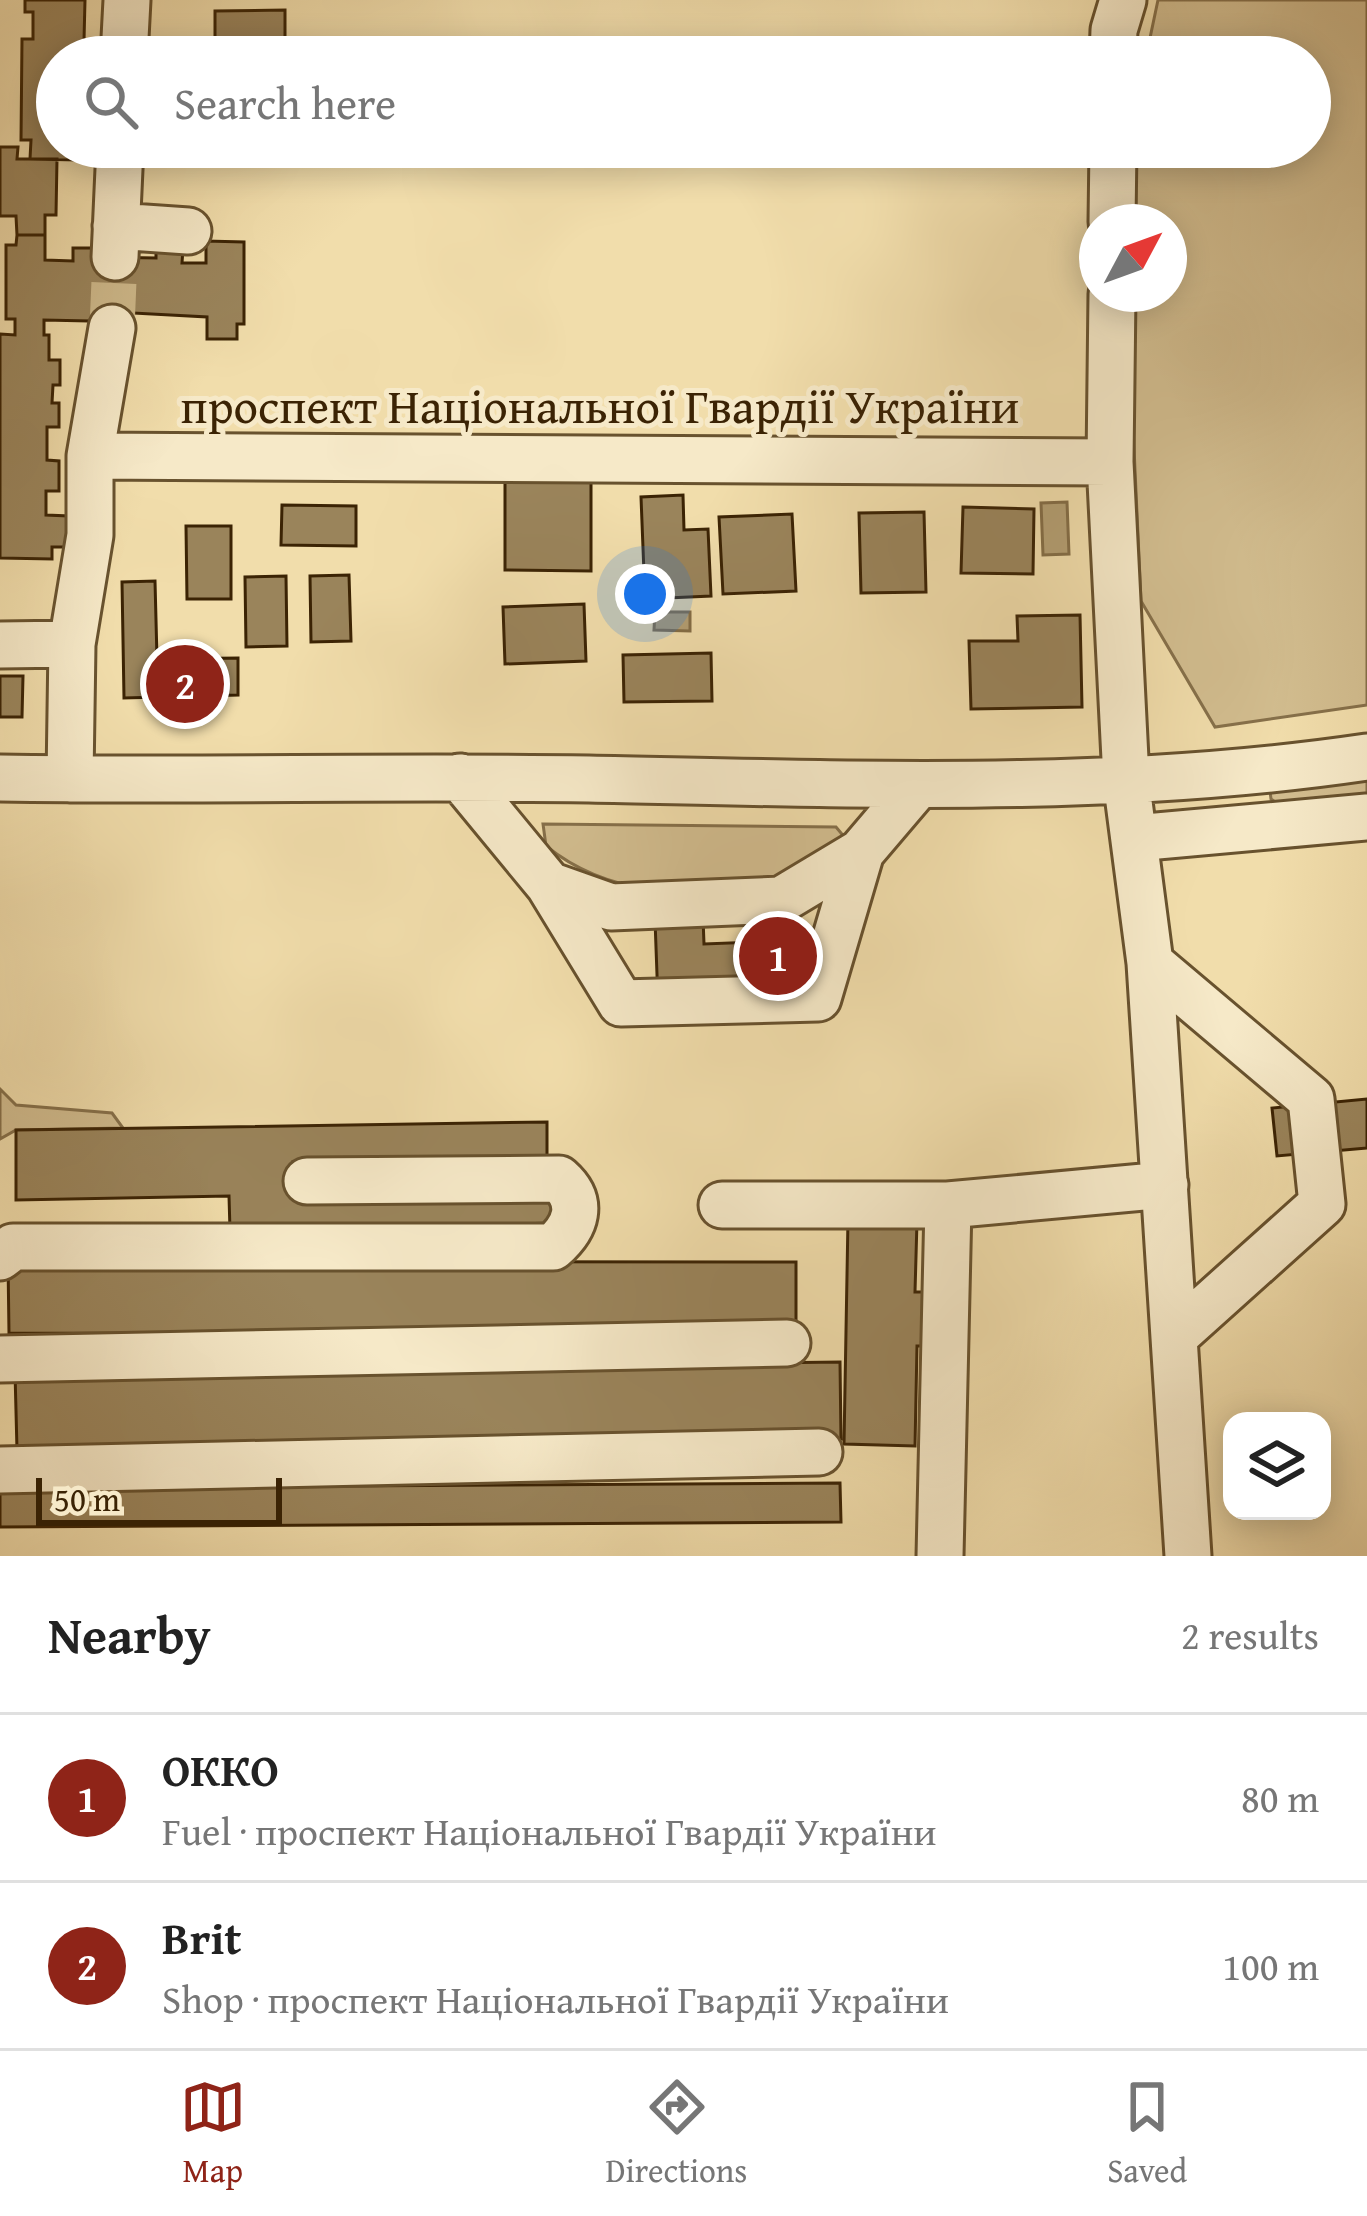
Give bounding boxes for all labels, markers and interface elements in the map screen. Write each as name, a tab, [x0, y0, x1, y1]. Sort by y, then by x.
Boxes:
search box	[36, 36, 1331, 168]
icon: search	[78, 69, 144, 135]
text: Search here	[174, 70, 396, 135]
north arrow	[1079, 204, 1187, 312]
street label: проспект Національної Гвардії України	[181, 370, 1019, 441]
your location	[615, 564, 675, 624]
pin: 2	[146, 639, 224, 729]
pin: 1	[739, 911, 817, 1001]
map controls	[1223, 1412, 1331, 1520]
button: layers	[1223, 1412, 1331, 1520]
scale bar	[36, 1472, 282, 1525]
text: 50 m	[54, 1475, 120, 1523]
text: Nearby	[48, 1597, 211, 1672]
text: 2 results	[1181, 1606, 1319, 1663]
text: ОККО	[162, 1737, 279, 1802]
text: 1	[77, 1769, 97, 1826]
text: 80 m	[1241, 1769, 1319, 1826]
text: Fuel · проспект Національної Гвардії України	[162, 1802, 937, 1859]
text: Brit	[162, 1905, 241, 1970]
text: 2	[77, 1937, 97, 1994]
text: 100 m	[1222, 1937, 1319, 1994]
text: Shop · проспект Національної Гвардії України	[162, 1970, 949, 2027]
tab: Map	[180, 2074, 246, 2194]
tab: Directions	[606, 2074, 747, 2194]
tab: Saved	[1107, 2074, 1187, 2194]

